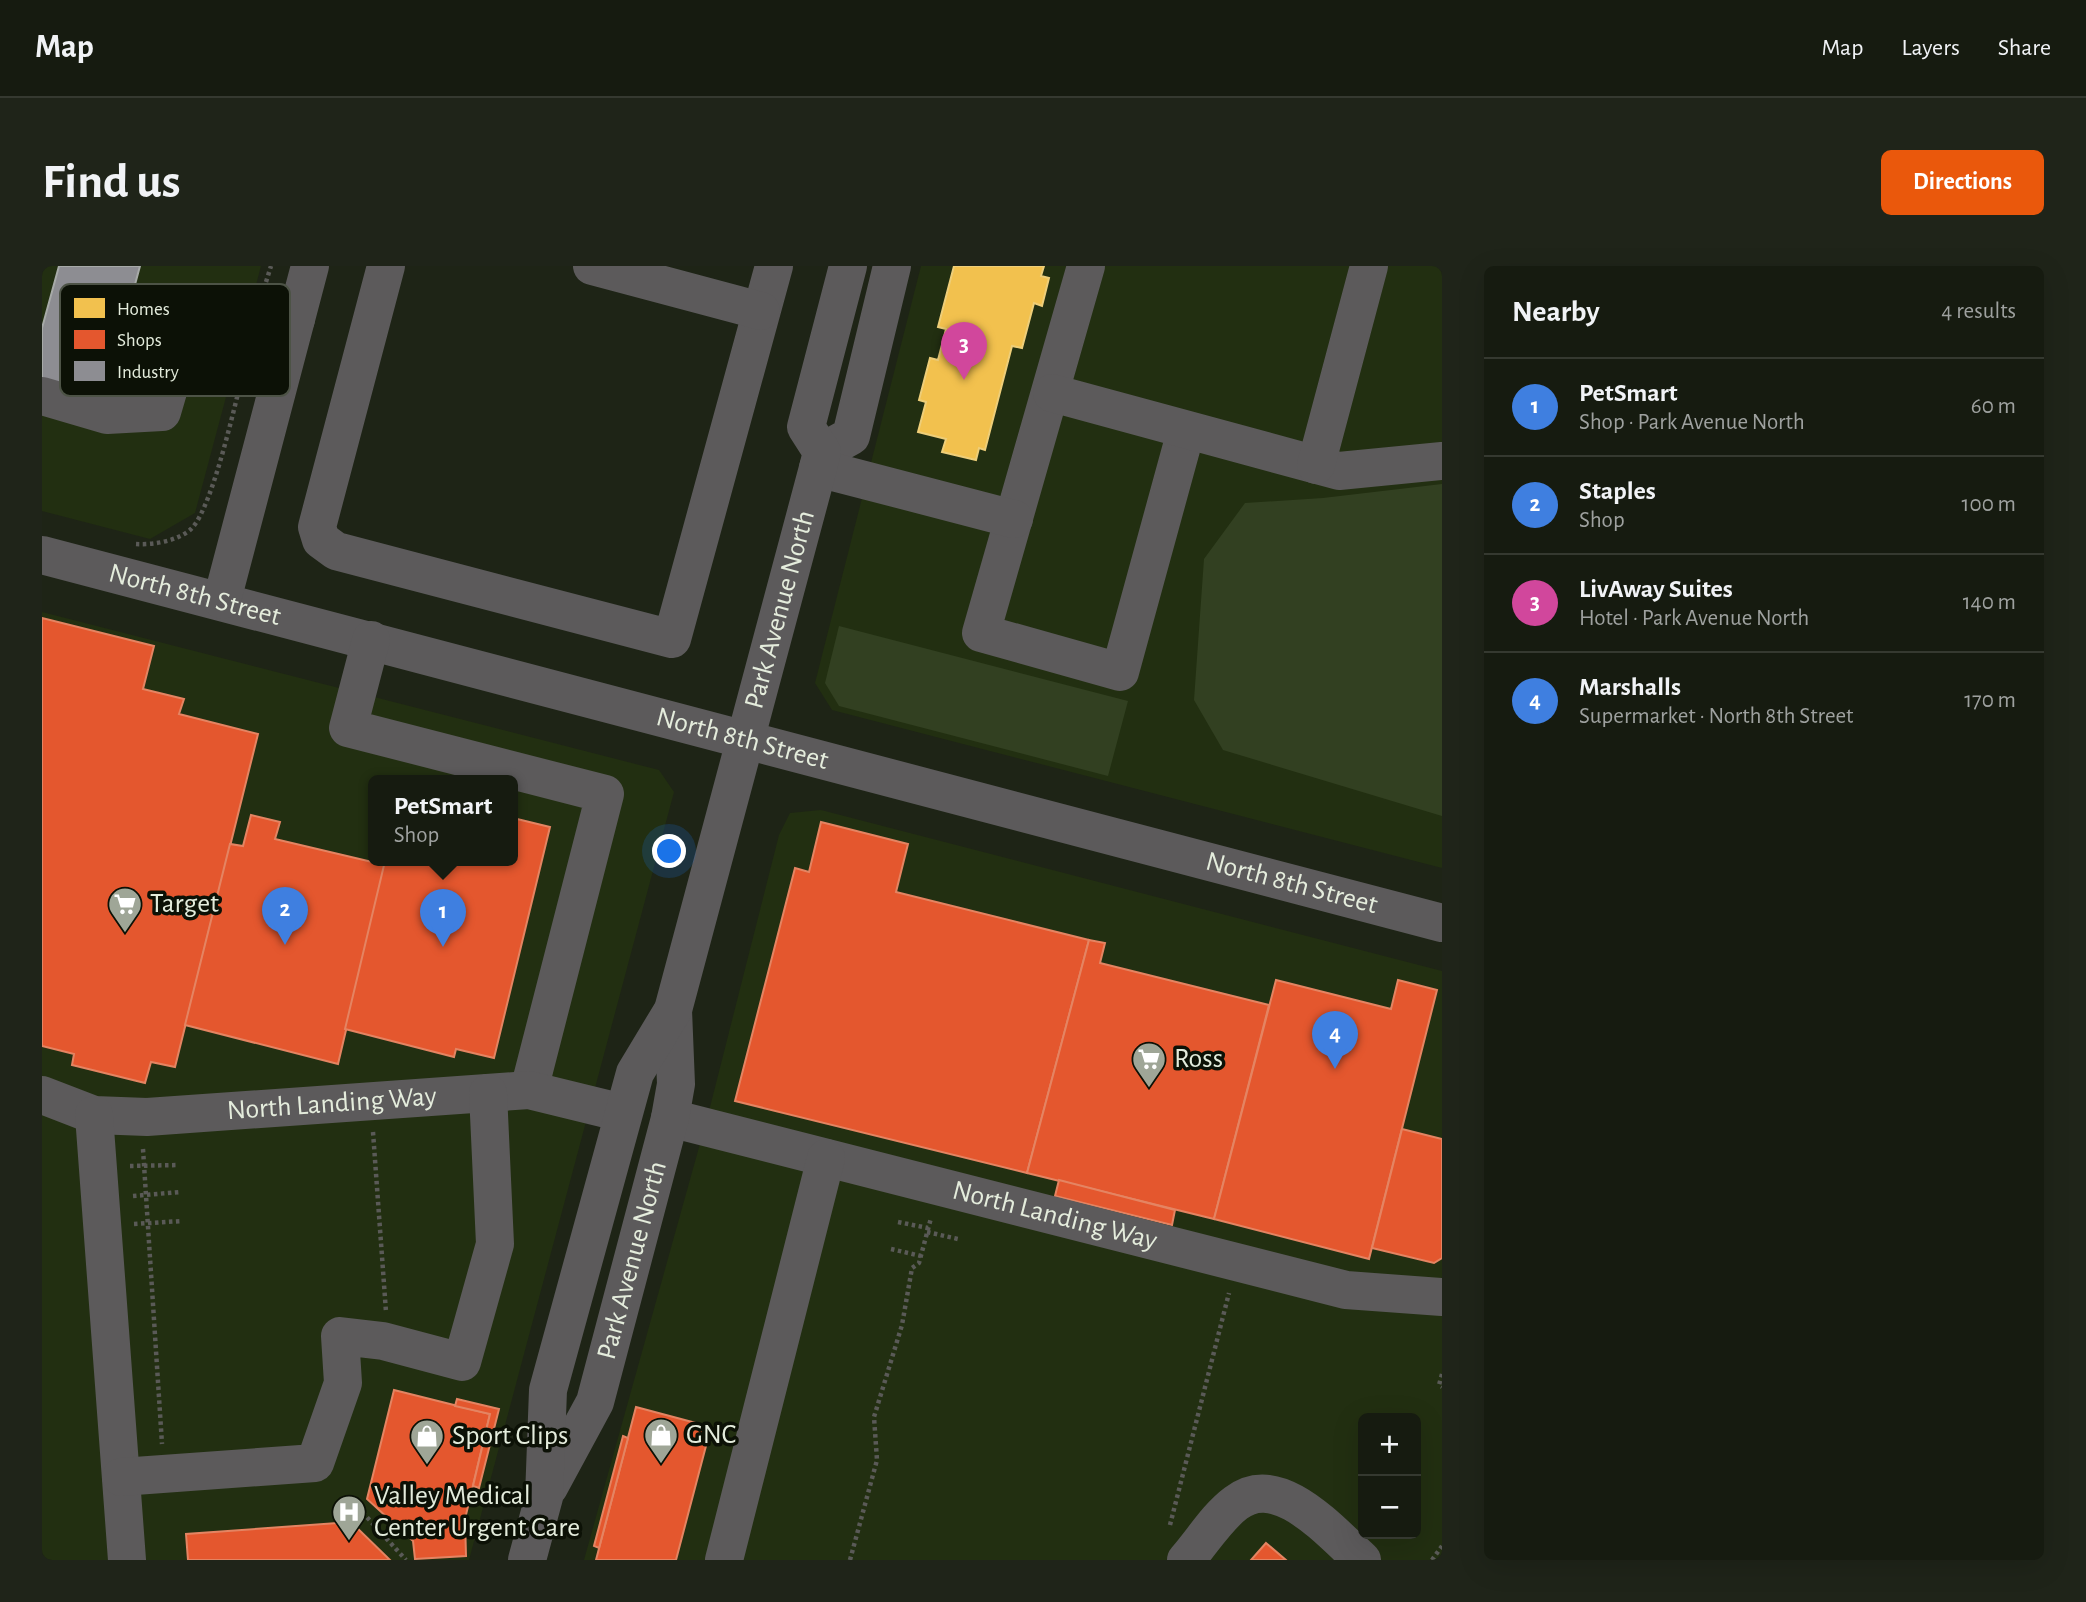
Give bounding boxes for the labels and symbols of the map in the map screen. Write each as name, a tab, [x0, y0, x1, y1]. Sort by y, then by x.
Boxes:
legend	[60, 284, 290, 396]
text: Homes	[117, 300, 170, 319]
pin: 3	[941, 322, 987, 380]
text: Shops	[117, 331, 162, 350]
text: Industry	[117, 363, 179, 382]
street label: Park Avenue North	[740, 508, 820, 712]
street label: North 8th Street	[106, 559, 284, 631]
street label: North 8th Street	[653, 703, 831, 775]
your location	[652, 834, 686, 868]
street label: North 8th Street	[1203, 847, 1381, 919]
supermarket icon: Target	[106, 885, 144, 934]
pin: 2	[262, 887, 308, 945]
pin: 1	[420, 889, 466, 947]
place label: Target	[150, 890, 219, 918]
pin: 4	[1312, 1011, 1358, 1069]
supermarket icon: Ross	[1130, 1040, 1168, 1089]
place label: Ross	[1174, 1045, 1223, 1073]
street label: North Landing Way	[226, 1083, 438, 1125]
street label: Park Avenue North	[593, 1158, 672, 1363]
street label: North Landing Way	[950, 1176, 1160, 1255]
shop icon: GNC	[642, 1416, 680, 1465]
shop icon: Sport Clips	[408, 1417, 446, 1466]
place label: GNC	[686, 1421, 736, 1449]
place label: Sport Clips	[452, 1422, 568, 1450]
place label: Valley Medical Center Urgent Care	[374, 1482, 580, 1542]
hospital icon: Valley Medical Center Urgent Care	[330, 1493, 368, 1542]

